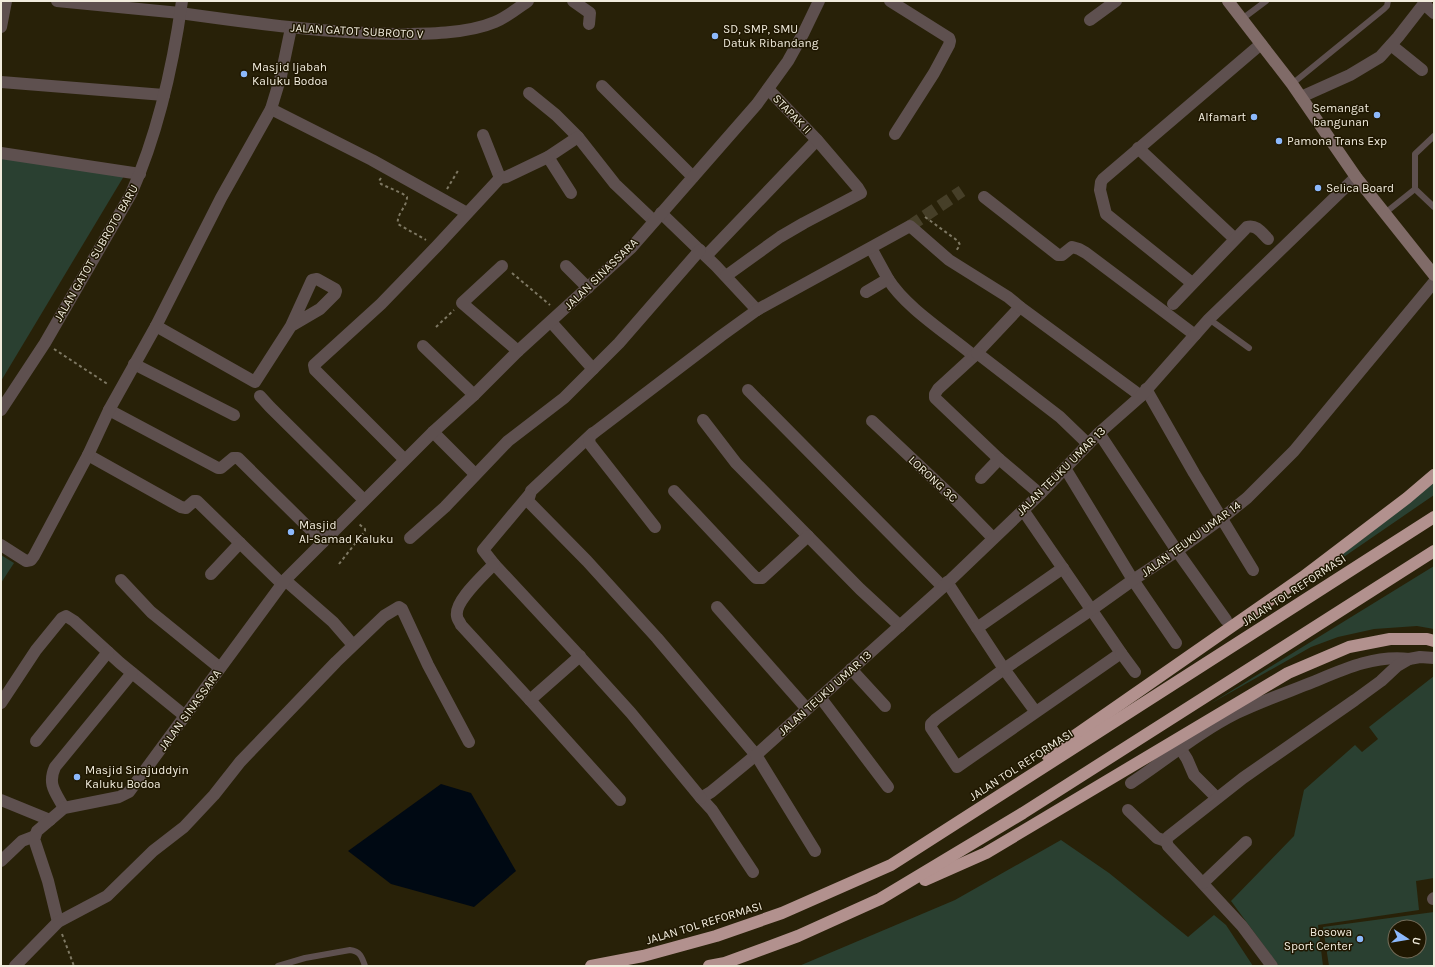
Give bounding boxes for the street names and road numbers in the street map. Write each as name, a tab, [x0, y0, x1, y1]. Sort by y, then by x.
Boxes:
street label: JALAN GATOT SUBROTO V	[290, 21, 424, 41]
street label: STAPAK II	[770, 91, 814, 137]
street label: JALAN GATOT SUBROTO BARU	[51, 182, 141, 324]
street label: JALAN SINASSARA	[561, 235, 641, 313]
street label: JALAN TEUKU UMAR 13	[1014, 424, 1108, 518]
street label: LORONG 3C	[906, 453, 960, 505]
street label: JALAN TEUKU UMAR 14	[1138, 498, 1244, 580]
street label: JALAN TOL REFORMASI	[1240, 551, 1348, 629]
street label: JALAN TEUKU UMAR 13	[776, 648, 874, 738]
street label: JALAN SINASSARA	[156, 667, 224, 753]
street label: JALAN TOL REFORMASI	[967, 726, 1075, 804]
street label: JALAN TOL REFORMASI	[644, 899, 764, 947]

